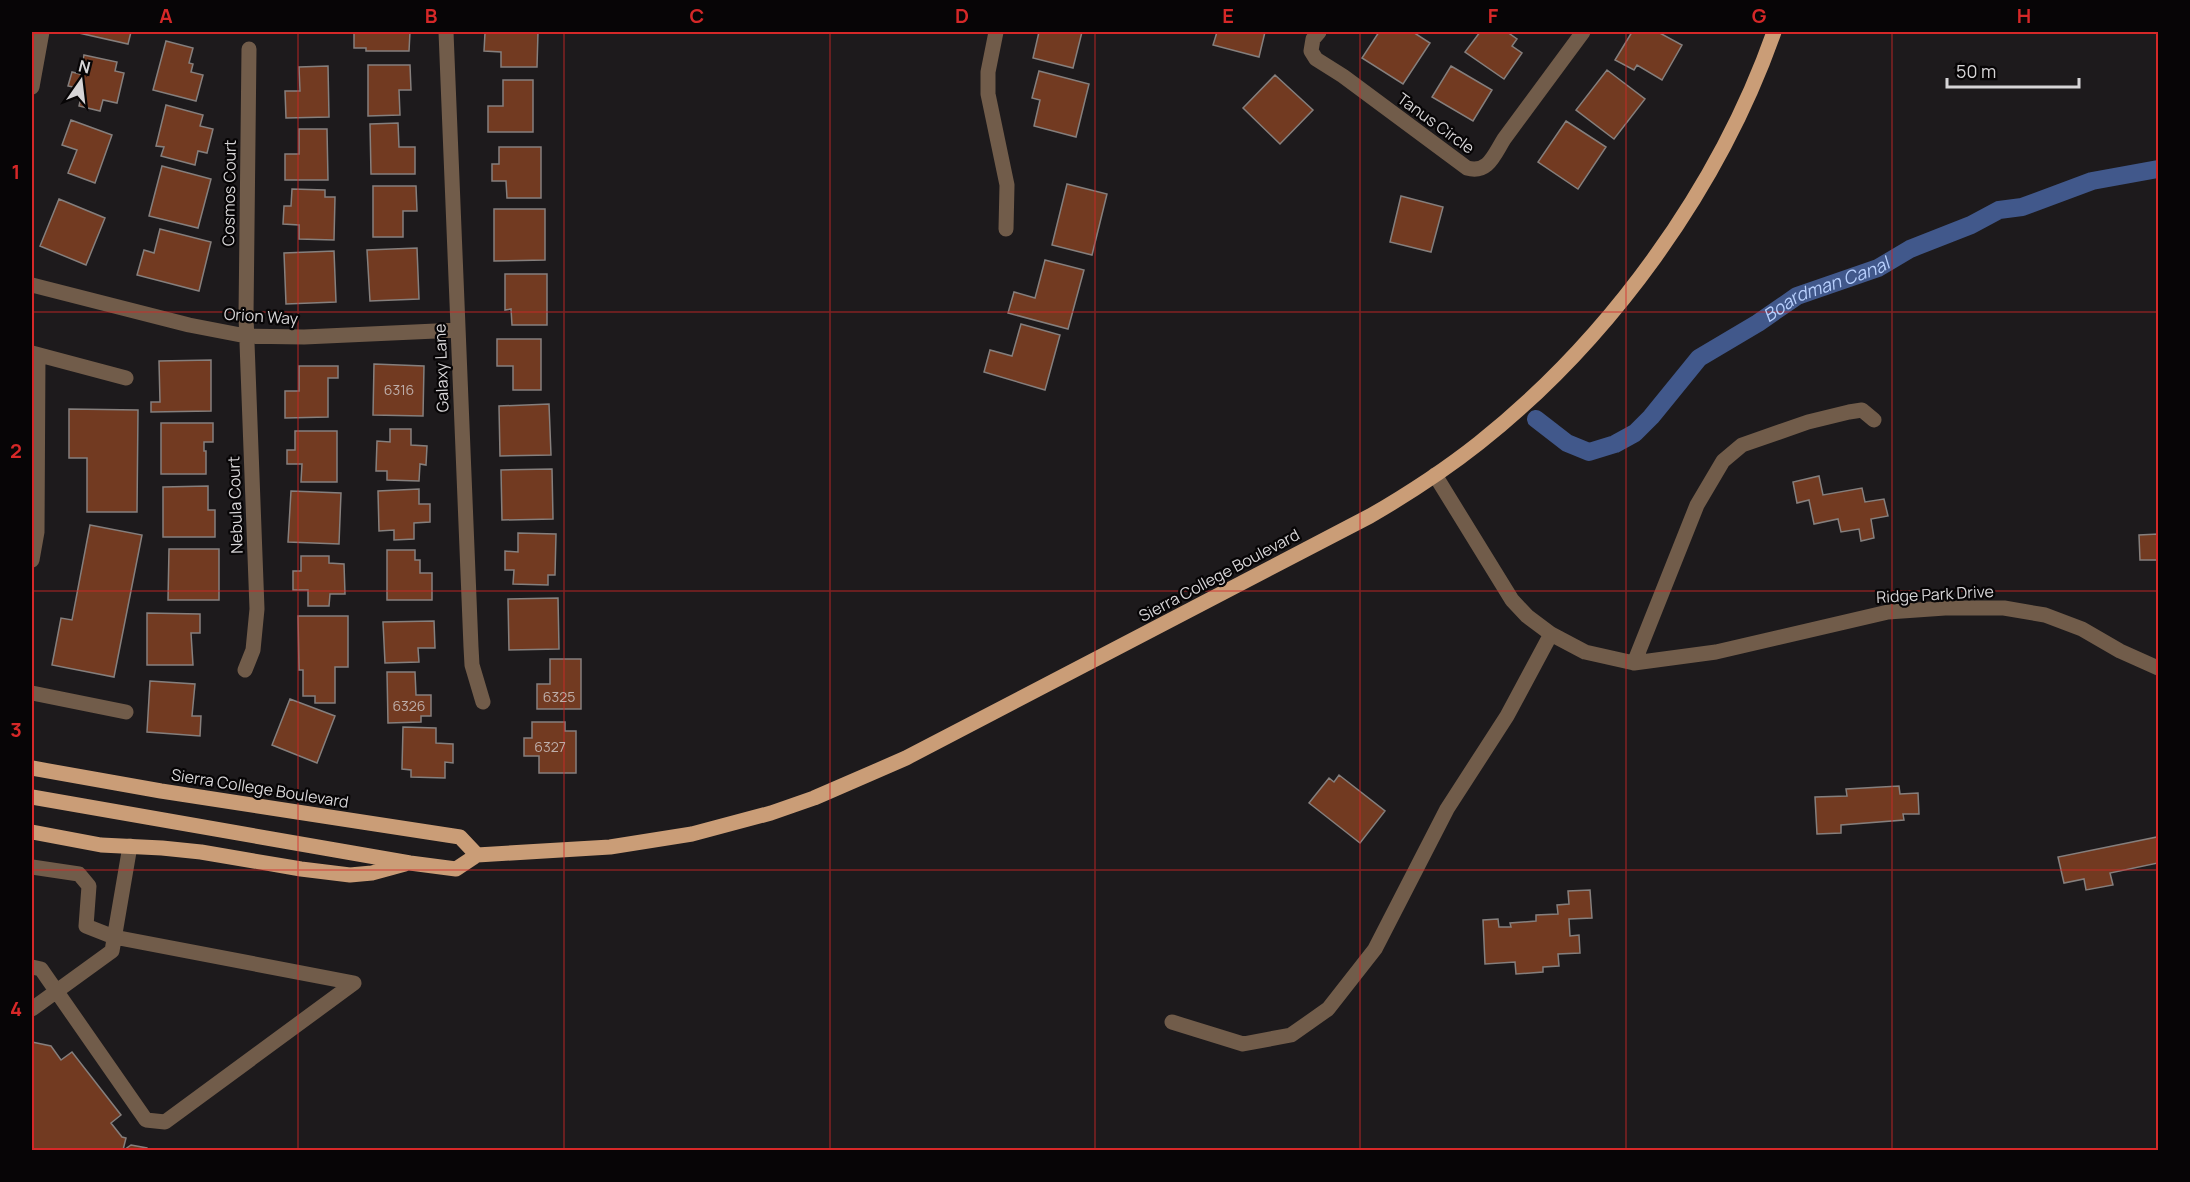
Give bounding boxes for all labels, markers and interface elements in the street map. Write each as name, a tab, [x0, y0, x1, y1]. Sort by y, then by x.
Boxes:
text: A	[159, 2, 173, 29]
text: B	[425, 2, 438, 29]
text: C	[690, 2, 704, 29]
text: D	[955, 2, 969, 29]
text: E	[1222, 2, 1234, 29]
text: F	[1488, 2, 1499, 29]
text: G	[1752, 2, 1767, 29]
text: H	[2017, 2, 2031, 29]
north arrow	[51, 51, 111, 111]
scale bar	[1947, 51, 2079, 89]
text: N	[76, 54, 93, 79]
text: 50 m	[1956, 59, 1996, 83]
street label: Tanus Circle	[1393, 88, 1479, 158]
street label: Cosmos Court	[217, 140, 241, 246]
text: 1	[12, 158, 20, 185]
water label: Boardman Canal	[1758, 249, 1896, 327]
street label: Orion Way	[223, 302, 299, 330]
street label: Galaxy Lane	[428, 323, 454, 413]
house number: 6316	[384, 380, 414, 399]
text: 2	[10, 437, 22, 464]
street label: Nebula Court	[222, 456, 248, 554]
street label: Sierra College Boulevard	[1135, 523, 1303, 627]
street label: Ridge Park Drive	[1876, 580, 1994, 608]
house number: 6325	[543, 687, 575, 706]
house number: 6326	[392, 696, 426, 715]
text: 3	[10, 716, 22, 743]
house number: 6327	[534, 737, 566, 756]
street label: Sierra College Boulevard	[170, 763, 350, 813]
text: 4	[10, 995, 22, 1022]

